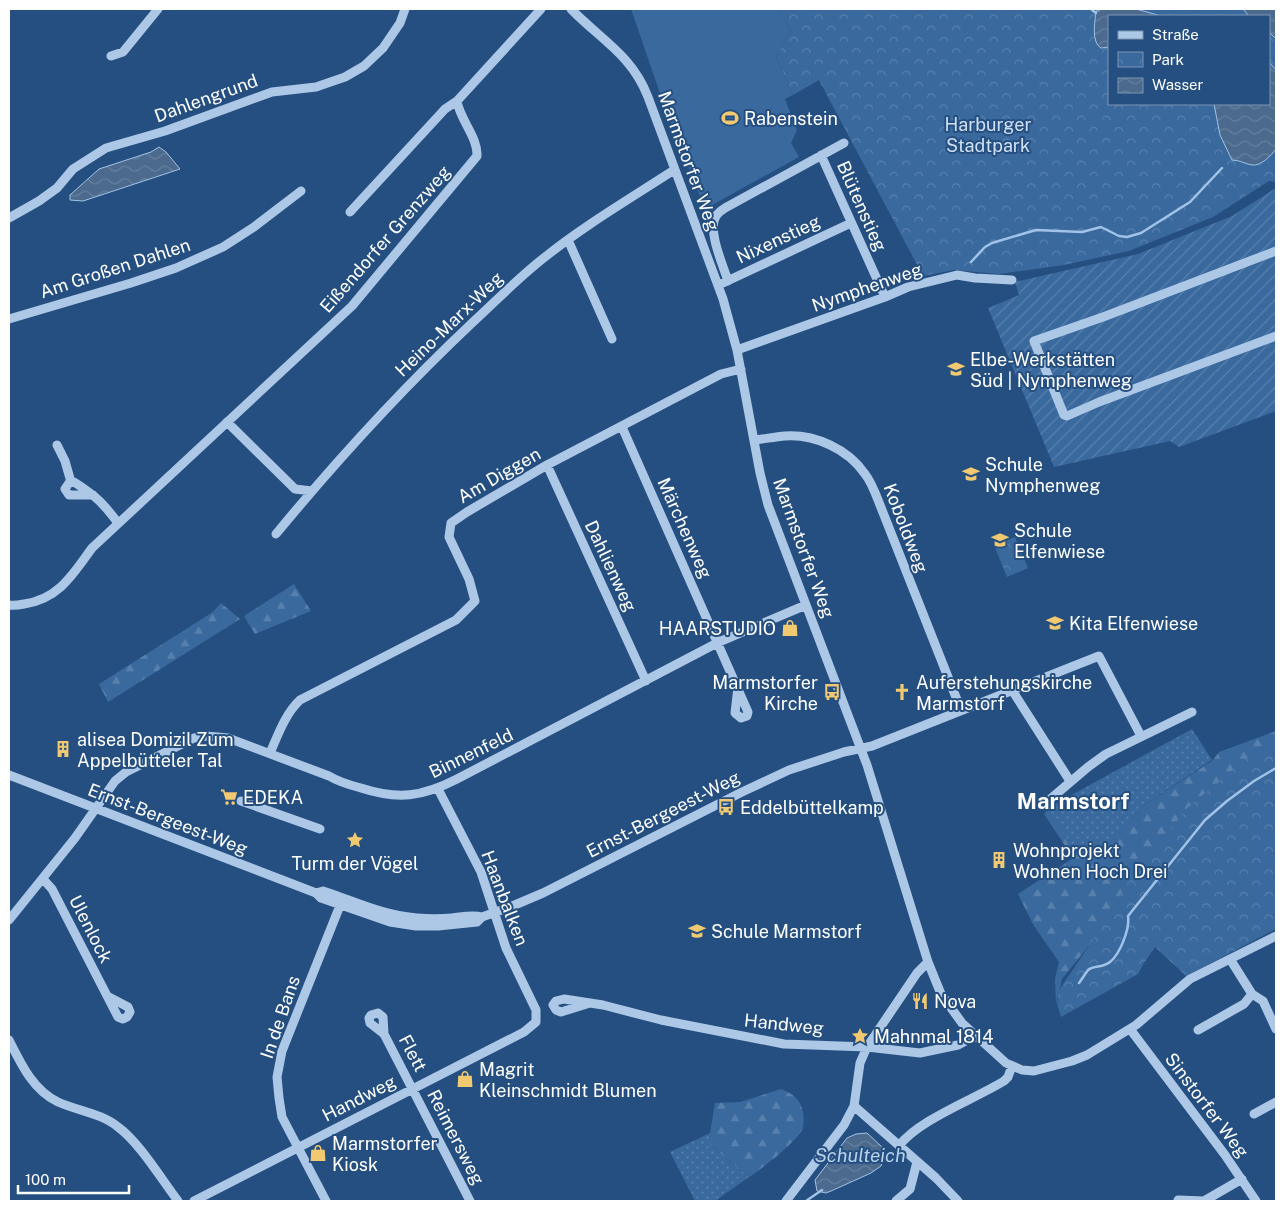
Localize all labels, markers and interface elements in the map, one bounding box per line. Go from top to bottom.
legend [1108,15,1270,105]
text: Straße [1152,26,1199,43]
text: Park [1152,51,1184,68]
street label: Dahlengrund [152,70,260,126]
text: Wasser [1152,76,1204,93]
street label: Marmstorfer Weg [654,88,724,234]
sports icon: Rabenstein [720,108,740,128]
place label: Rabenstein [744,108,838,129]
park label: Harburger Stadtpark [945,114,1031,156]
street label: Blütenstieg [833,158,891,254]
street label: Eißendorfer Grenzweg [315,161,455,317]
street label: Nixenstieg [733,210,823,268]
street label: Am Großen Dahlen [37,234,193,302]
street label: Nymphenweg [809,258,925,316]
street label: Heino-Marx-Weg [391,267,507,381]
place label: Elbe-Werkstätten Süd | Nymphenweg [970,349,1132,391]
school or university icon: Elbe-Werkstätten Süd | Nymphenweg [946,359,966,379]
street label: Am Diggen [454,443,544,507]
place label: Schule Nymphenweg [985,454,1100,496]
school or university icon: Schule Nymphenweg [961,464,981,484]
street label: Märchenweg [653,474,717,582]
street label: Marmstorfer Weg [769,475,839,621]
street label: Koboldweg [879,480,933,576]
street label: Dahlienweg [581,517,641,615]
place label: Schule Elfenwiese [1014,520,1105,562]
school or university icon: Schule Elfenwiese [990,530,1010,550]
school or university icon: Kita Elfenwiese [1045,613,1065,633]
place label: Kita Elfenwiese [1069,613,1198,634]
place label: HAARSTUDIO [659,618,776,639]
shop icon: HAARSTUDIO [780,618,800,638]
place label: Marmstorfer Kirche [712,672,818,714]
place label: Auferstehungskirche Marmstorf [916,672,1092,714]
bus stop icon: Marmstorfer Kirche [822,682,842,702]
church icon: Auferstehungskirche Marmstorf [892,682,912,702]
street label: Binnenfeld [426,724,516,782]
place label: alisea Domizil Zum Appelbütteler Tal [77,729,234,771]
building icon: alisea Domizil Zum Appelbütteler Tal [53,739,73,759]
street label: Ernst-Bergeest-Weg [583,766,743,862]
street label: Ernst-Bergeest-Weg [85,779,251,859]
supermarket icon: EDEKA [219,787,239,807]
place label: EDEKA [243,787,304,808]
district label: Marmstorf [1017,788,1129,814]
bus stop icon: Eddelbüttelkamp [716,797,736,817]
place label: Eddelbüttelkamp [740,797,884,818]
place icon: Turm der Vögel [345,830,365,850]
place label: Wohnprojekt Wohnen Hoch Drei [1013,840,1168,882]
street label: Haanbalken [477,847,533,949]
building icon: Wohnprojekt Wohnen Hoch Drei [989,850,1009,870]
place label: Turm der Vögel [292,853,418,874]
street label: Ulenlock [65,892,117,966]
school or university icon: Schule Marmstorf [687,921,707,941]
place label: Schule Marmstorf [711,921,862,942]
street label: In de Bans [256,973,304,1061]
restaurant icon: Nova [910,991,930,1011]
place label: Nova [934,991,976,1012]
street label: Handweg [743,1009,825,1039]
place icon: Mahnmal 1814 [850,1026,870,1046]
place label: Mahnmal 1814 [874,1026,994,1047]
street label: Flett [395,1031,431,1075]
street label: Sinstorfer Weg [1161,1048,1253,1162]
place label: Magrit Kleinschmidt Blumen [479,1059,657,1101]
shop icon: Magrit Kleinschmidt Blumen [455,1069,475,1089]
street label: Handweg [319,1070,399,1126]
street label: Reimersweg [423,1086,489,1188]
place label: Marmstorfer Kiosk [332,1133,438,1175]
shop icon: Marmstorfer Kiosk [308,1143,328,1163]
water label: Schulteich [814,1144,906,1166]
scale bar [18,1162,129,1194]
text: 100 m [25,1171,66,1188]

